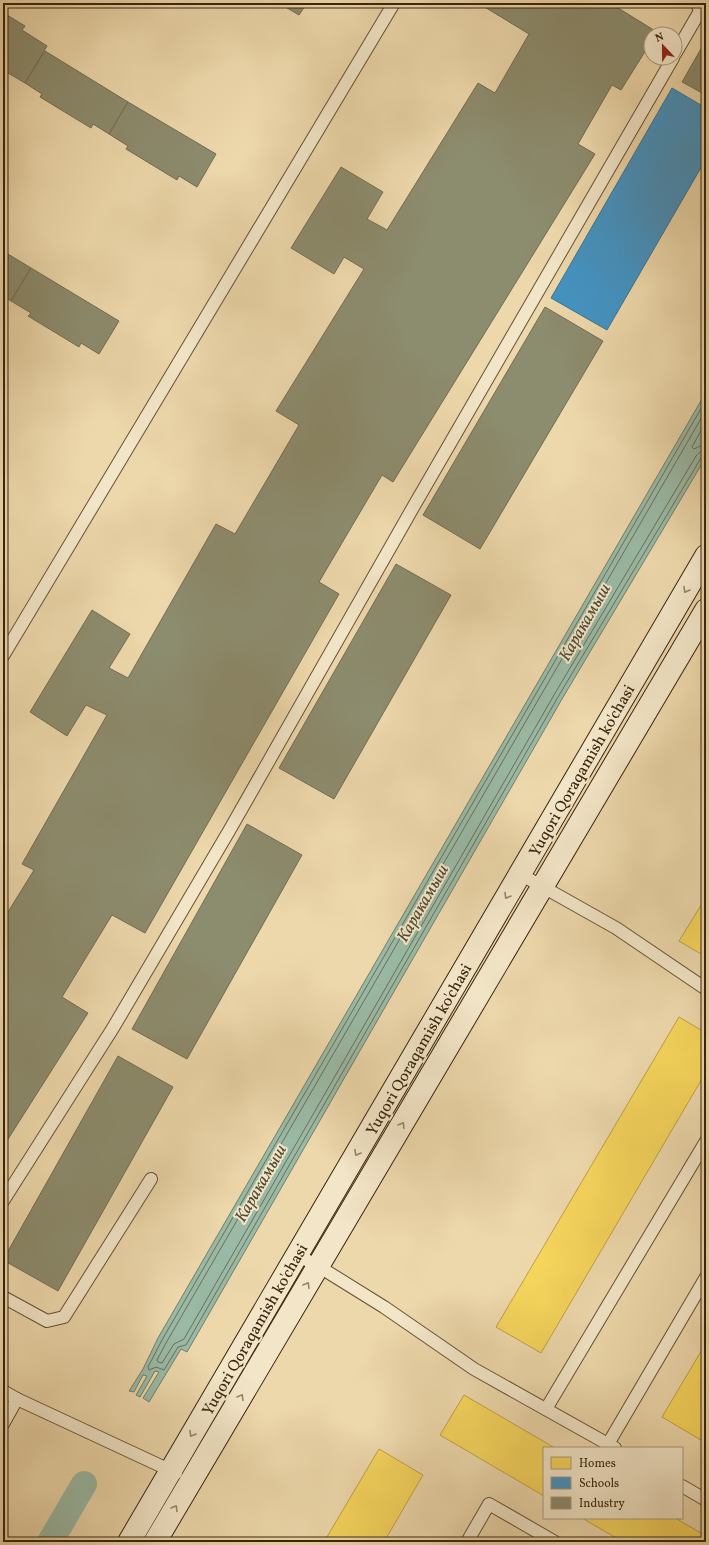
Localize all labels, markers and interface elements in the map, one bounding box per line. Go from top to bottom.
north arrow [643,26,683,66]
text: N [653,30,666,47]
water label: Каракамыш [554,580,617,666]
one-way arrow [684,586,691,593]
street label: Yuqori Qoraqamish ko'chasi [524,681,641,861]
water label: Каракамыш [392,861,455,947]
one-way arrow [505,892,512,899]
street label: Yuqori Qoraqamish ko'chasi [361,960,478,1140]
one-way arrow [397,1121,404,1129]
water label: Каракамыш [230,1141,293,1227]
one-way arrow [355,1149,362,1156]
street label: Yuqori Qoraqamish ko'chasi [197,1240,314,1420]
one-way arrow [302,1282,310,1289]
one-way arrow [236,1393,243,1401]
one-way arrow [190,1430,197,1437]
legend [543,1447,683,1519]
text: Homes [579,1456,616,1472]
text: Schools [579,1476,619,1492]
text: Industry [579,1496,625,1512]
one-way arrow [170,1505,177,1512]

